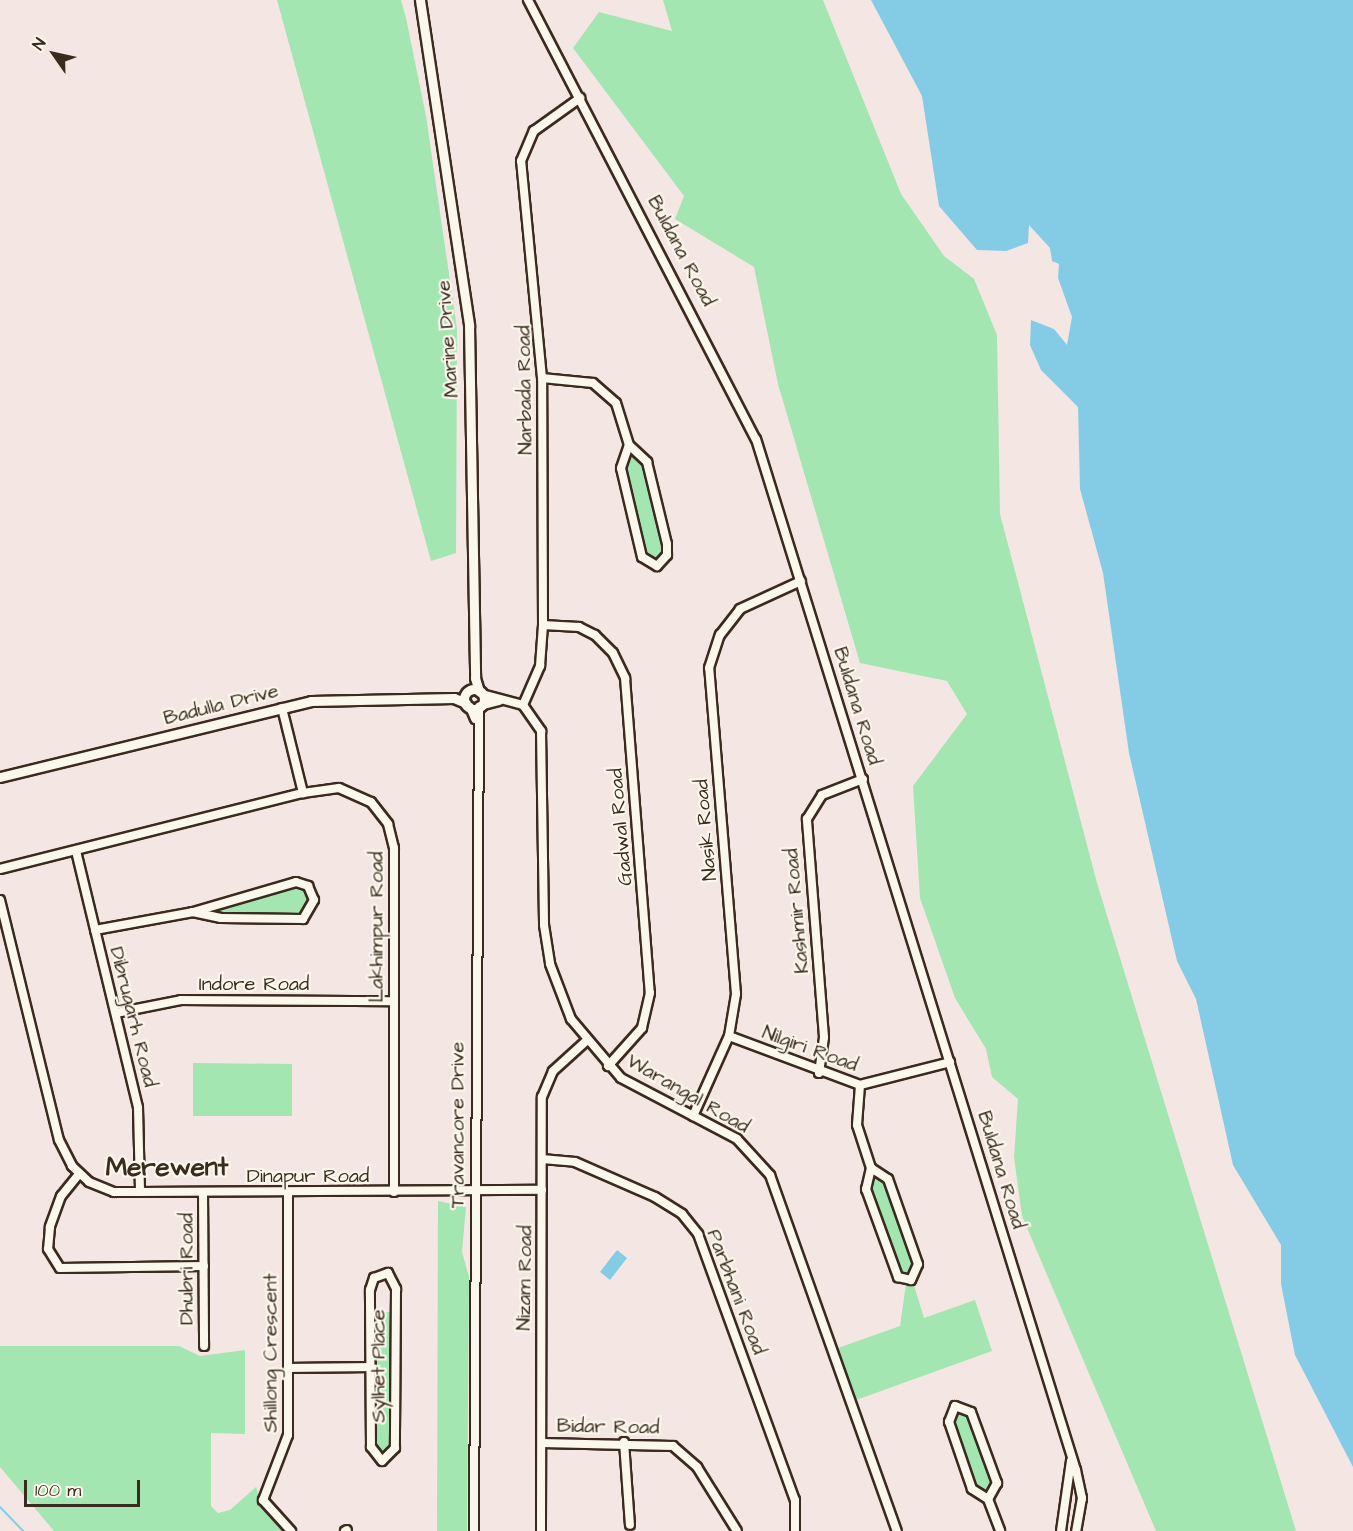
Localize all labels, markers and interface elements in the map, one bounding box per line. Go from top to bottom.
north arrow [24,24,84,84]
text: N [27,34,51,54]
street label: Buldana Road [642,191,720,311]
street label: Marine Drive [432,279,464,399]
street label: Narbada Road [512,325,538,455]
street label: Buldana Road [828,644,886,768]
street label: Badulla Drive [161,679,281,731]
street label: Gadwal Road [604,767,638,887]
street label: Nasik Road [690,778,722,882]
street label: Kashmir Road [780,847,814,975]
street label: Lakhimpur Road [365,851,389,1003]
street label: Dibrugarh Road [104,944,162,1090]
street label: Indore Road [199,972,309,996]
street label: Nilgiri Road [759,1021,861,1077]
street label: Travancore Drive [446,1042,470,1208]
street label: Warangal Road [622,1049,754,1139]
street label: Buldana Road [972,1108,1030,1232]
district label: Merewent [106,1152,228,1184]
street label: Dinapur Road [247,1164,369,1188]
street label: Dhubri Road [175,1213,199,1325]
street label: Nizam Road [512,1225,538,1331]
street label: Parbhani Road [701,1226,771,1358]
street label: Shillong Crescent [259,1273,283,1433]
street label: Sylhet Place [367,1309,391,1423]
street label: Bidar Road [556,1414,660,1440]
scale bar [27,1468,142,1506]
text: 100 m [35,1478,81,1503]

